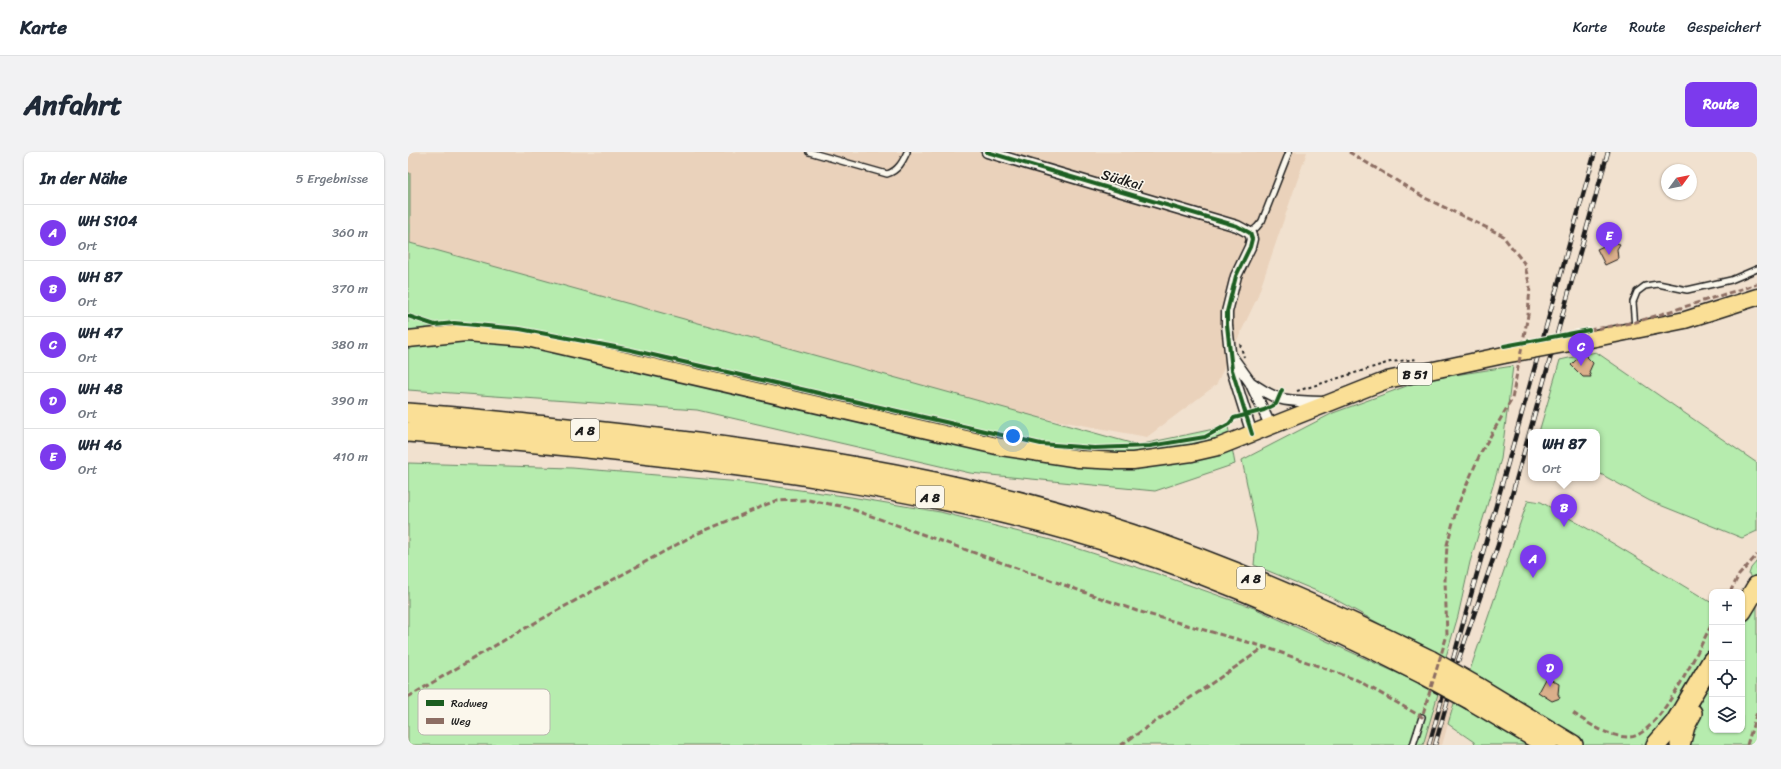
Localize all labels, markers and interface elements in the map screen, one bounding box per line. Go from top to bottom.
text: Karte [20,11,67,44]
text: Karte [1573,15,1607,40]
text: Route [1629,15,1665,40]
text: Gespeichert [1687,15,1761,40]
text: Anfahrt [24,80,122,129]
button: Route [1685,82,1757,127]
street label: Südkai [1098,162,1147,198]
text: In der Nähe [40,163,127,193]
north arrow [1661,164,1697,200]
text: 5 Ergebnisse [296,167,368,190]
text: WH S104 [78,208,137,234]
text: A [49,221,57,244]
text: 360 m [332,221,368,244]
pin: E [1596,222,1622,255]
text: Ort [78,234,97,257]
text: WH 87 [78,264,122,290]
text: B [49,277,57,300]
text: 370 m [332,277,368,300]
text: Ort [78,290,97,313]
text: WH 47 [78,320,122,346]
text: C [49,333,57,356]
text: 380 m [331,333,368,356]
pin: C [1568,333,1594,366]
text: Ort [78,346,97,369]
road number: B 51 [1398,363,1432,385]
text: WH 48 [78,376,123,402]
text: D [49,389,57,412]
text: 390 m [331,389,368,412]
text: Ort [78,402,97,425]
road number: A 8 [571,419,599,441]
your location [1003,426,1023,446]
popup [1528,429,1600,481]
text: WH 87 [1542,431,1586,457]
text: WH 46 [78,432,122,458]
text: E [49,445,57,468]
text: 410 m [333,445,368,468]
text: Ort [1542,457,1562,480]
text: Ort [78,458,97,481]
road number: A 8 [916,486,944,508]
pin: B [1551,494,1577,527]
pin: A [1520,545,1546,578]
road number: A 8 [1237,567,1265,589]
map controls [1709,589,1745,733]
button: + [1709,589,1745,625]
button: − [1709,625,1745,661]
pin: D [1537,654,1563,687]
button: locate [1709,661,1745,697]
legend [418,689,550,735]
text: Radweg [451,694,488,713]
button: layers [1709,697,1745,733]
text: Weg [451,712,471,731]

